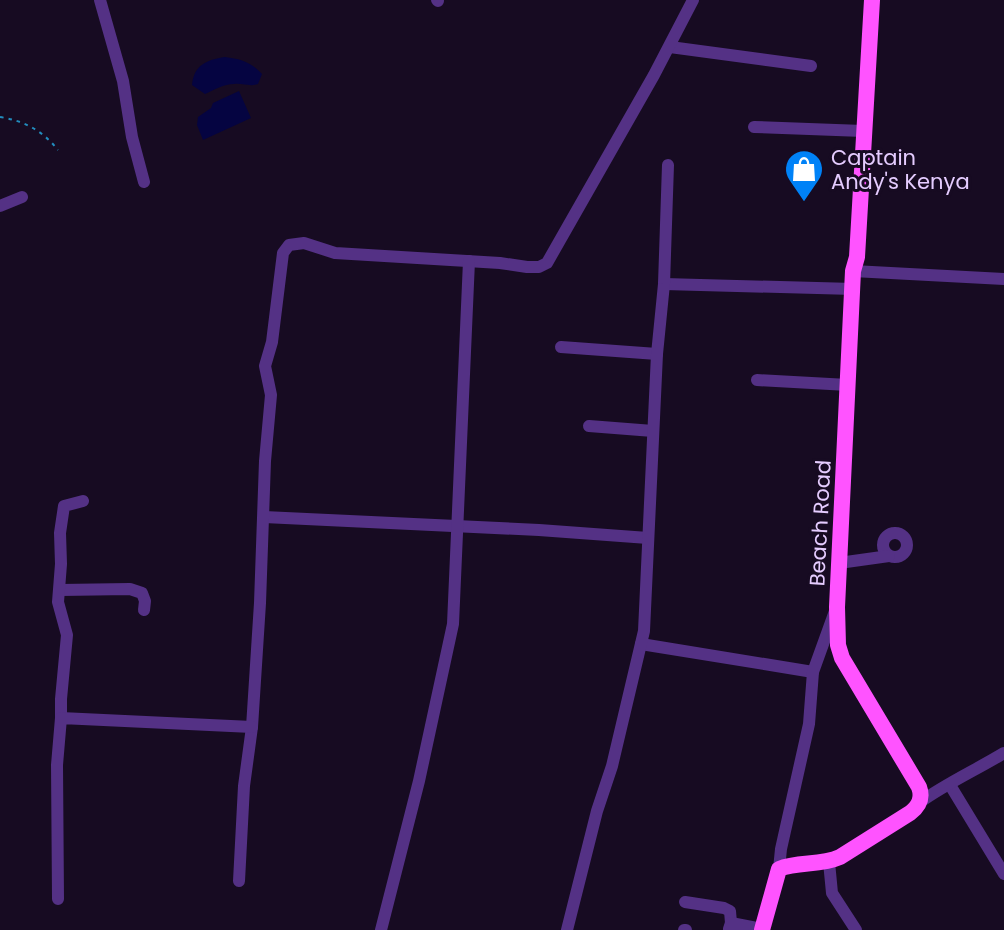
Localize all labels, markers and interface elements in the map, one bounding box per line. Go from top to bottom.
place label: Captain Andy's Kenya [831,143,970,196]
shop icon: Captain Andy's Kenya [783,148,825,203]
street label: Beach Road [802,459,838,587]

